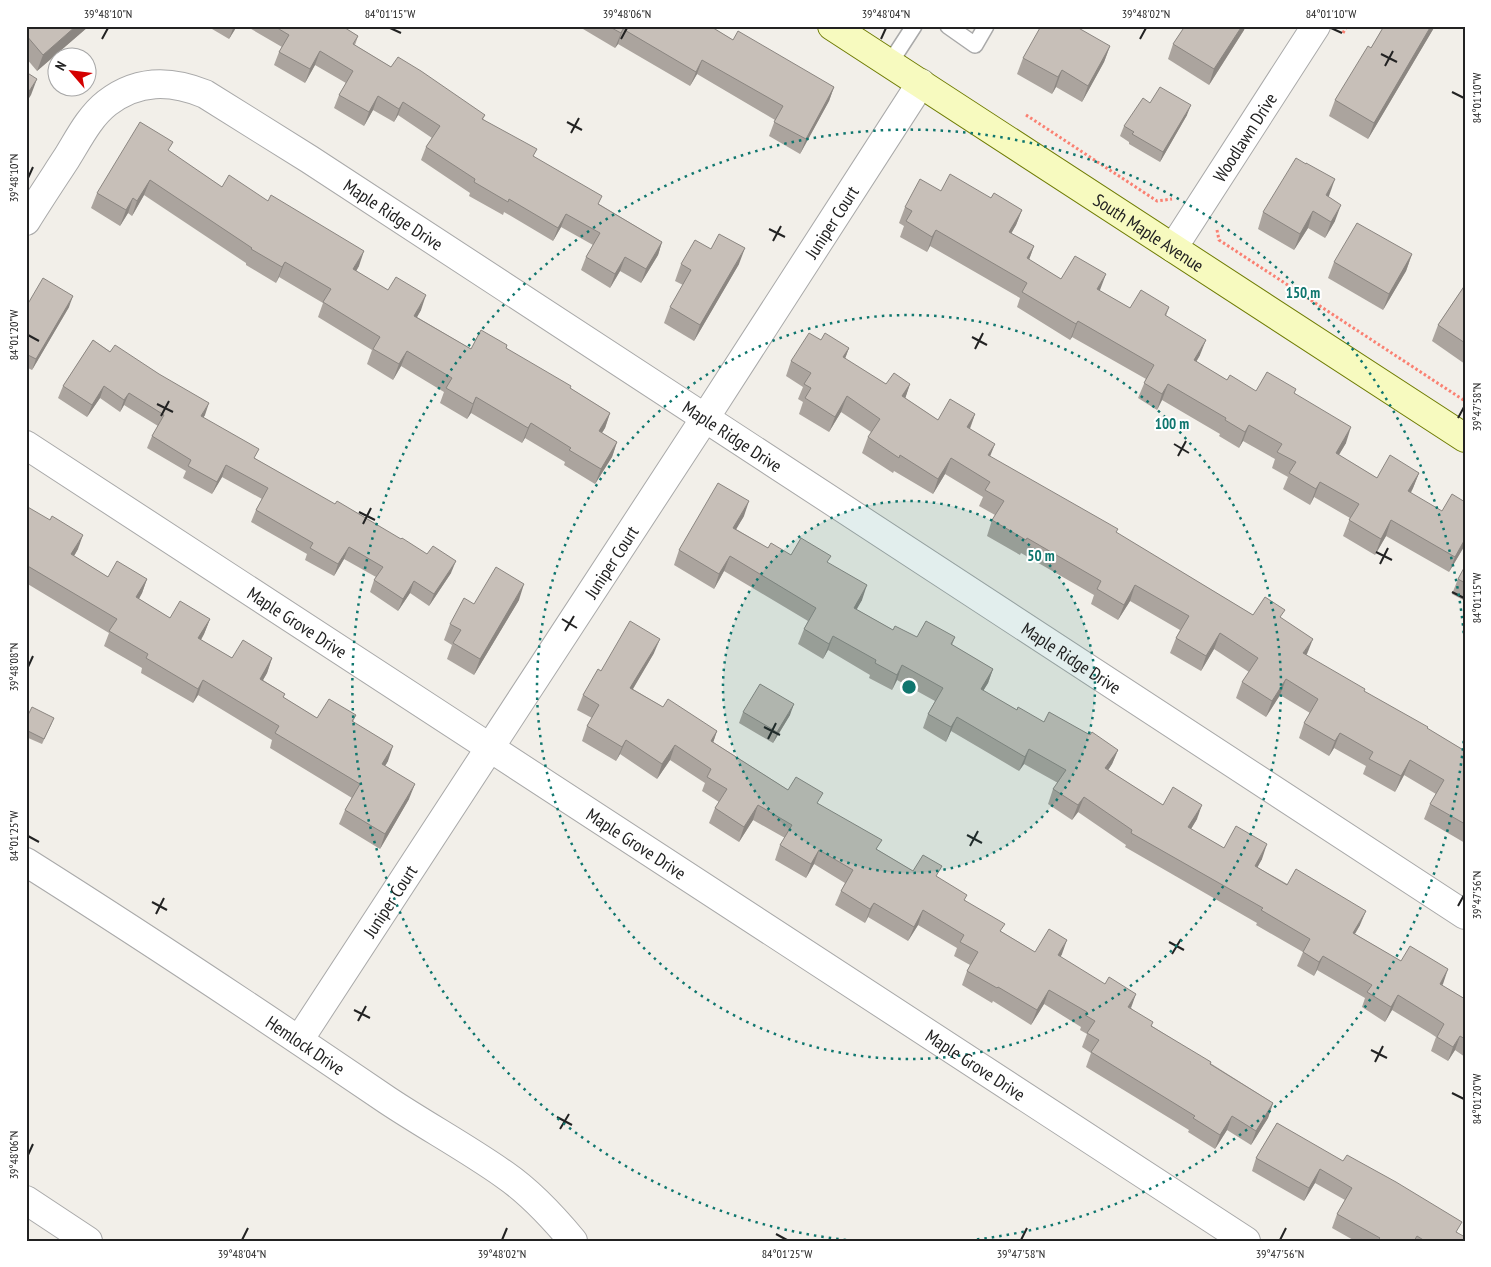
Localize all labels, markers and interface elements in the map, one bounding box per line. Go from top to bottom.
text: 39°48'10"N [84,6,132,21]
text: 84°01'15"W [365,6,415,21]
text: 39°48'06"N [603,6,651,21]
text: 39°48'04"N [862,6,910,21]
text: 39°48'02"N [1122,6,1170,21]
text: 84°01'10"W [1306,6,1356,21]
north arrow [48,48,98,98]
text: N [51,58,70,73]
text: 84°01'10"W [1469,73,1484,123]
street label: Woodlawn Drive [1207,88,1282,186]
text: 39°48'10"N [6,154,21,202]
street label: Maple Ridge Drive [340,174,448,255]
street label: Juniper Court [799,181,863,263]
street label: South Maple Avenue [1089,188,1208,276]
text: 150 m [1286,283,1320,302]
text: 84°01'20"W [6,310,21,360]
text: 39°47'58"N [1469,383,1484,431]
street label: Maple Ridge Drive [679,395,787,477]
text: 100 m [1155,414,1189,433]
street label: Juniper Court [579,521,643,603]
text: 50 m [1027,546,1055,565]
text: 84°01'15"W [1469,573,1484,623]
street label: Maple Grove Drive [243,581,352,663]
street label: Maple Ridge Drive [1018,617,1126,699]
text: 39°48'08"N [6,643,21,691]
centre of rings [900,678,918,696]
street label: Maple Grove Drive [582,802,691,884]
text: 84°01'25"W [6,811,21,861]
street label: Juniper Court [357,860,422,942]
text: 39°47'56"N [1469,871,1484,919]
street label: Hemlock Drive [262,1010,349,1080]
street label: Maple Grove Drive [922,1024,1030,1106]
text: 84°01'20"W [1469,1074,1484,1124]
text: 39°48'06"N [6,1131,21,1179]
text: 39°48'04"N [218,1246,266,1261]
text: 39°48'02"N [478,1246,526,1261]
text: 84°01'25"W [762,1246,812,1261]
text: 39°47'58"N [997,1246,1045,1261]
text: 39°47'56"N [1256,1246,1304,1261]

